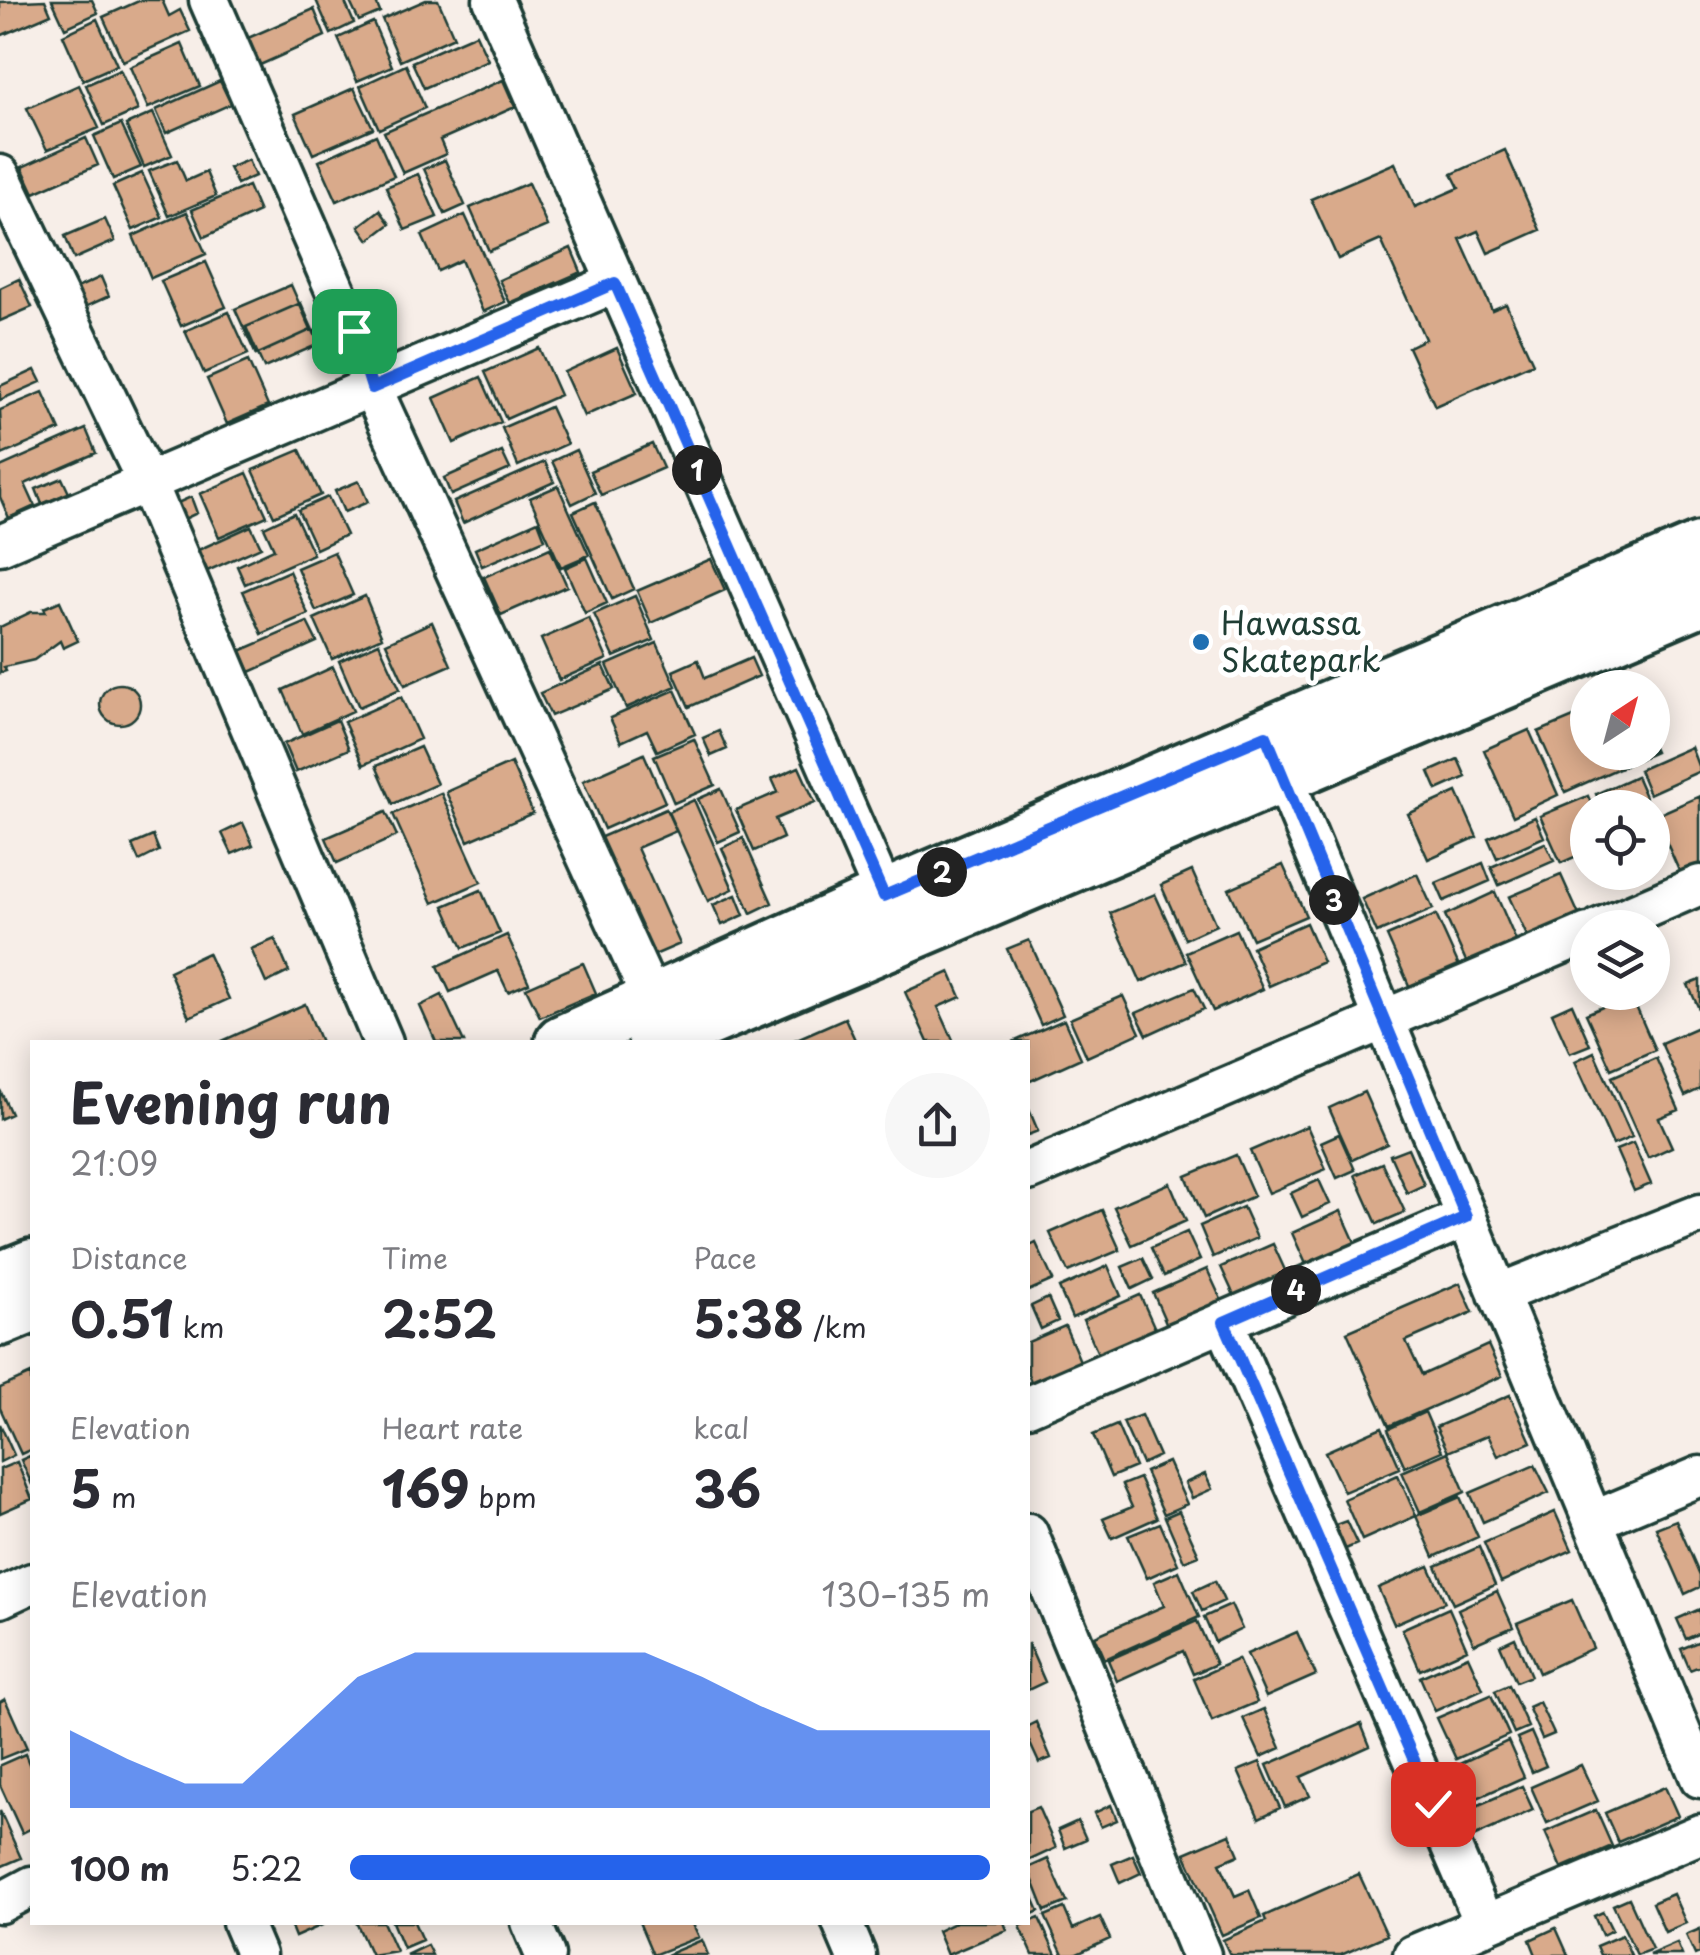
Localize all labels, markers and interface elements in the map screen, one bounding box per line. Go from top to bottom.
pin [312,289,397,374]
icon: arrive [327,304,382,359]
pin: 1 [672,445,722,495]
text: 1 [690,448,704,491]
place label: Hawassa Skatepark [1221,598,1381,683]
marker: Hawassa Skatepark [1190,631,1212,653]
north arrow [1570,670,1670,770]
map controls [1570,670,1670,1010]
button: locate [1570,790,1670,890]
pin: 2 [917,847,967,897]
text: 2 [932,850,952,893]
pin: 3 [1309,875,1359,925]
text: 3 [1325,878,1343,921]
button: layers [1570,910,1670,1010]
text: Evening run [70,1060,392,1143]
button: share [885,1073,990,1178]
text: 21:09 [70,1139,158,1187]
text: Distance [70,1236,188,1279]
text: Time [382,1236,448,1279]
text: Pace [693,1236,757,1279]
pin: 4 [1271,1265,1321,1315]
text: 4 [1286,1268,1306,1311]
text: 0.51 [70,1279,173,1355]
text: 2:52 [382,1279,497,1355]
text: 5:38 [693,1279,804,1355]
text: km [173,1305,225,1348]
text: /km [804,1305,867,1348]
text: Elevation [70,1406,191,1449]
text: Heart rate [382,1406,523,1449]
text: kcal [693,1406,749,1449]
text: 5 [70,1449,102,1525]
text: 169 [382,1449,470,1525]
text: 36 [693,1449,761,1525]
text: m [102,1475,137,1518]
text: bpm [470,1475,537,1518]
text: Elevation [70,1570,208,1618]
text: 130–135 m [822,1570,990,1618]
pin [1391,1762,1476,1847]
icon: check [1406,1777,1461,1832]
text: 100 m [70,1844,170,1892]
text: 5:22 [230,1844,303,1892]

